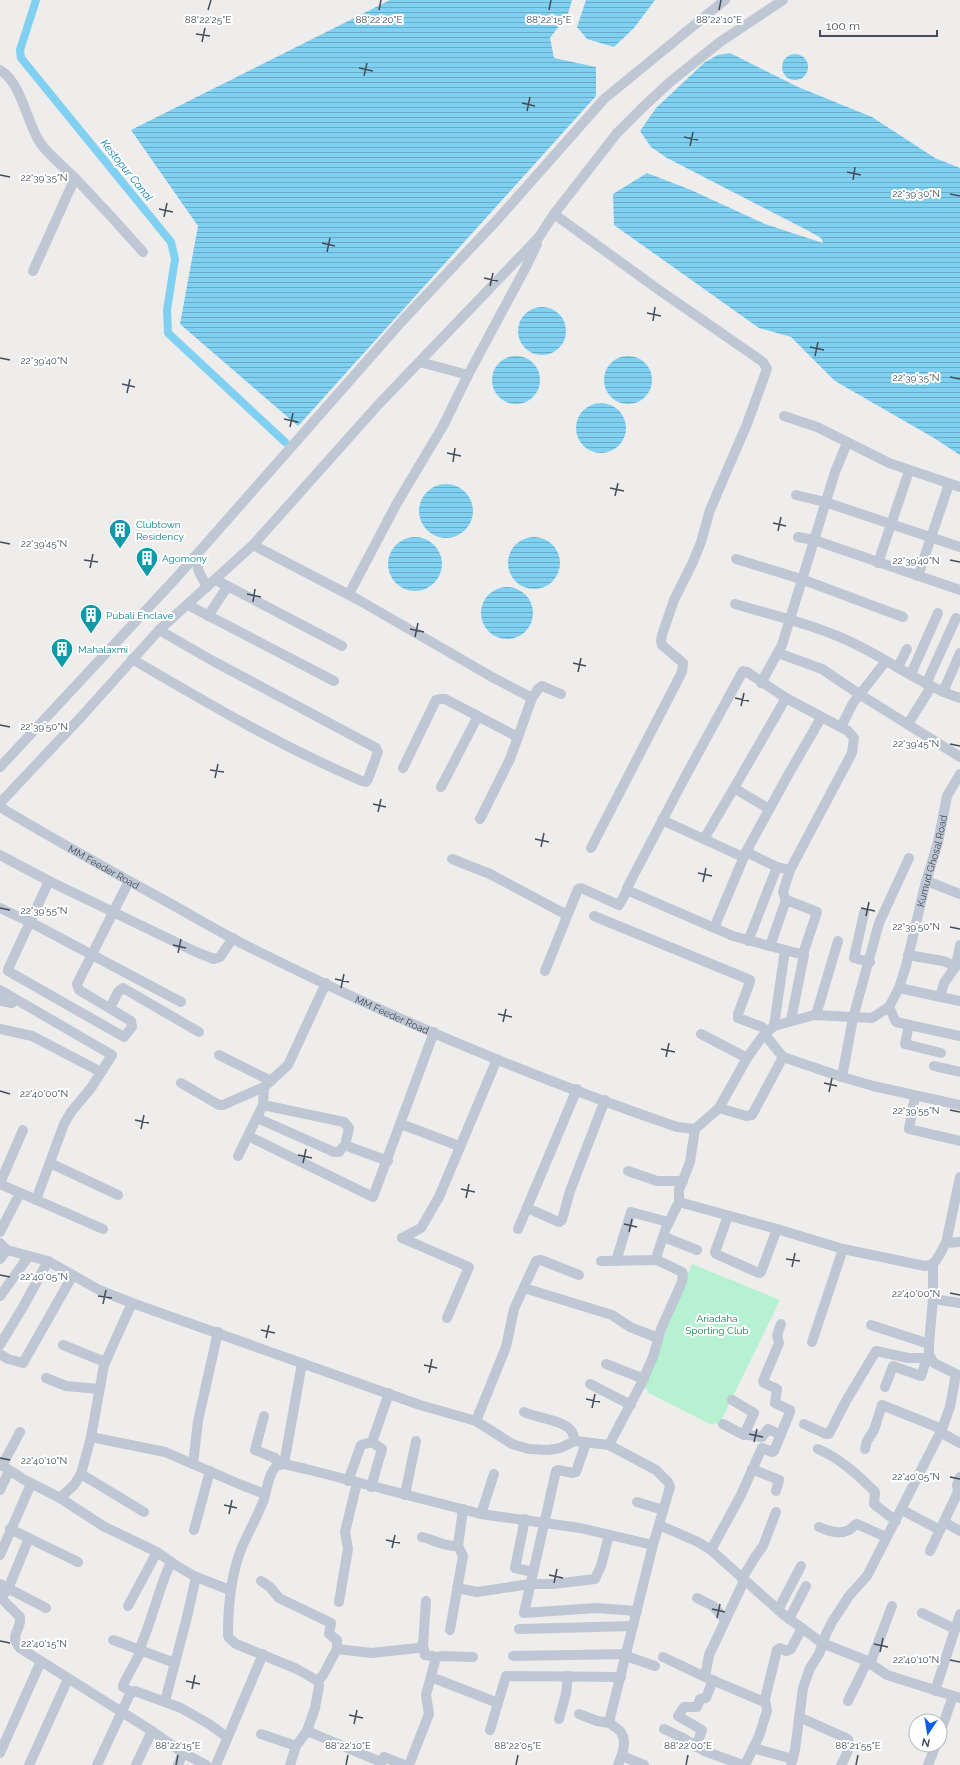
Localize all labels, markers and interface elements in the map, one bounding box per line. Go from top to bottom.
scale bar [820,12,937,38]
text: 88°22'25"E [185,14,231,25]
text: 88°22'20"E [355,14,403,25]
text: 88°22'15"E [526,14,572,25]
text: 88°22'10"E [696,14,742,25]
text: 100 m [826,19,860,33]
water label: Kestopur Canal [98,137,156,204]
text: 22°39'35"N [20,172,68,183]
text: 22°39'30"N [892,188,940,199]
text: 22°39'40"N [20,355,68,366]
text: 22°39'35"N [892,372,940,383]
building icon: Clubtown Residency [107,517,133,550]
place label: Clubtown Residency [136,519,185,542]
text: 22°39'45"N [21,538,67,549]
building icon: Agomony [134,545,160,578]
place label: Agomony [162,553,208,564]
text: 22°39'40"N [892,555,940,566]
building icon: Pubali Enclave [78,602,104,635]
place label: Pubali Enclave [106,610,174,621]
building icon: Mahalaxmi [49,636,75,669]
place label: Mahalaxmi [78,644,128,655]
text: 22°39'50"N [20,721,68,732]
text: 22°39'45"N [893,738,939,749]
street label: Kumud Ghosal Road [915,814,949,908]
street label: MM Feeder Road [66,843,141,891]
text: 22°39'55"N [20,905,68,916]
text: 22°39'50"N [892,921,940,932]
street label: MM Feeder Road [353,994,430,1036]
text: 22°40'00"N [20,1088,68,1099]
text: 22°39'55"N [892,1105,940,1116]
text: 22°40'05"N [20,1271,68,1282]
text: 22°40'00"N [892,1288,940,1299]
park label: Ariadaha Sporting Club [685,1313,749,1336]
text: 22°40'10"N [21,1455,67,1466]
text: 22°40'05"N [892,1471,940,1482]
text: 22°40'15"N [21,1638,67,1649]
text: 22°40'10"N [893,1654,939,1665]
north arrow [908,1713,948,1753]
text: N [921,1735,931,1750]
text: 88°22'15"E [155,1740,201,1751]
text: 88°22'10"E [325,1740,371,1751]
text: 88°22'05"E [494,1740,542,1751]
text: 88°22'00"E [664,1740,712,1751]
text: 88°21'55"E [835,1740,881,1751]

